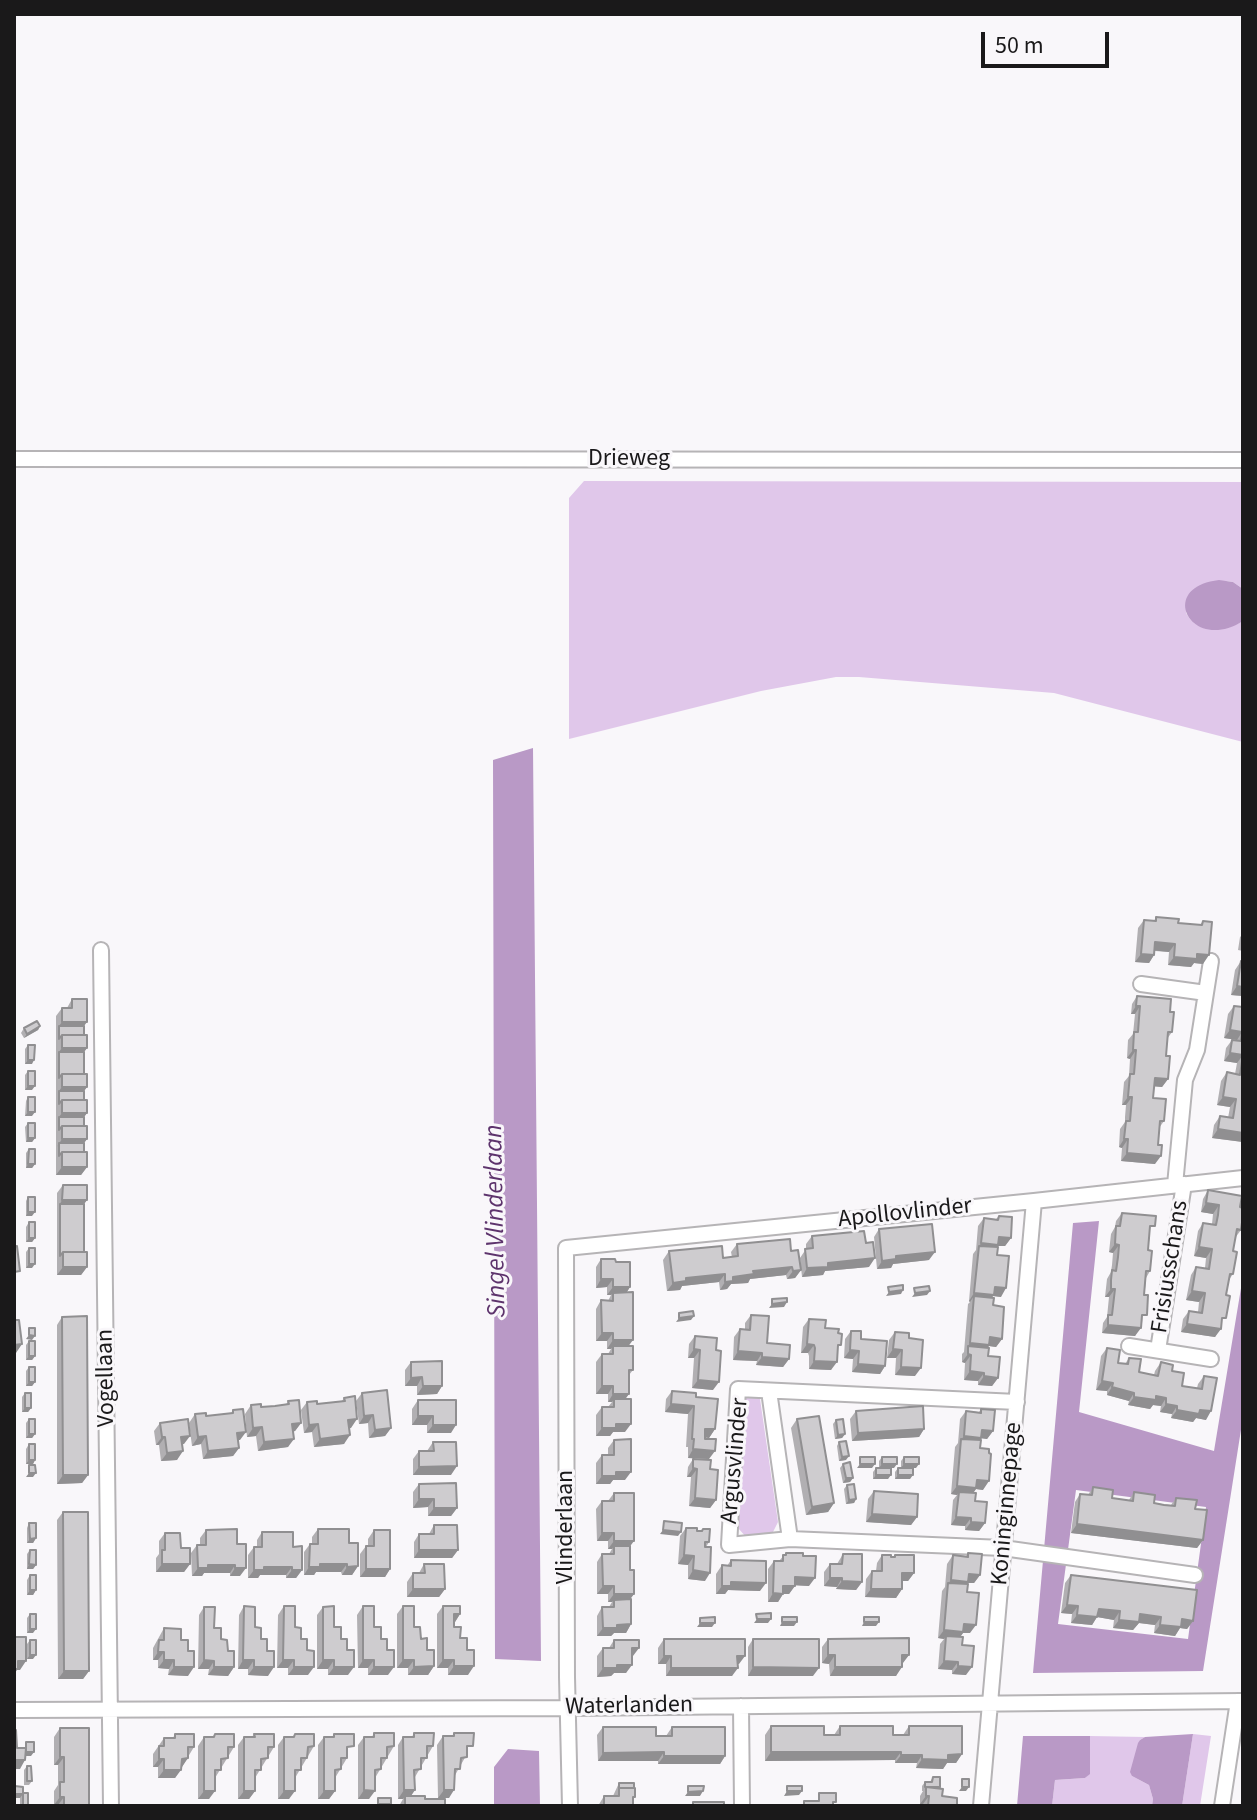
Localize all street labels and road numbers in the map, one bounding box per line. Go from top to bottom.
street label: Drieweg [588,446,670,474]
street label: Apollovlinder [837,1193,973,1235]
street label: Frisiusschans [1146,1199,1196,1335]
street label: Vogellaan [92,1329,122,1427]
street label: Argusvlinder [716,1397,756,1525]
street label: Koninginnepage [987,1421,1029,1587]
street label: Vlinderlaan [553,1470,581,1584]
street label: Waterlanden [565,1691,693,1723]

